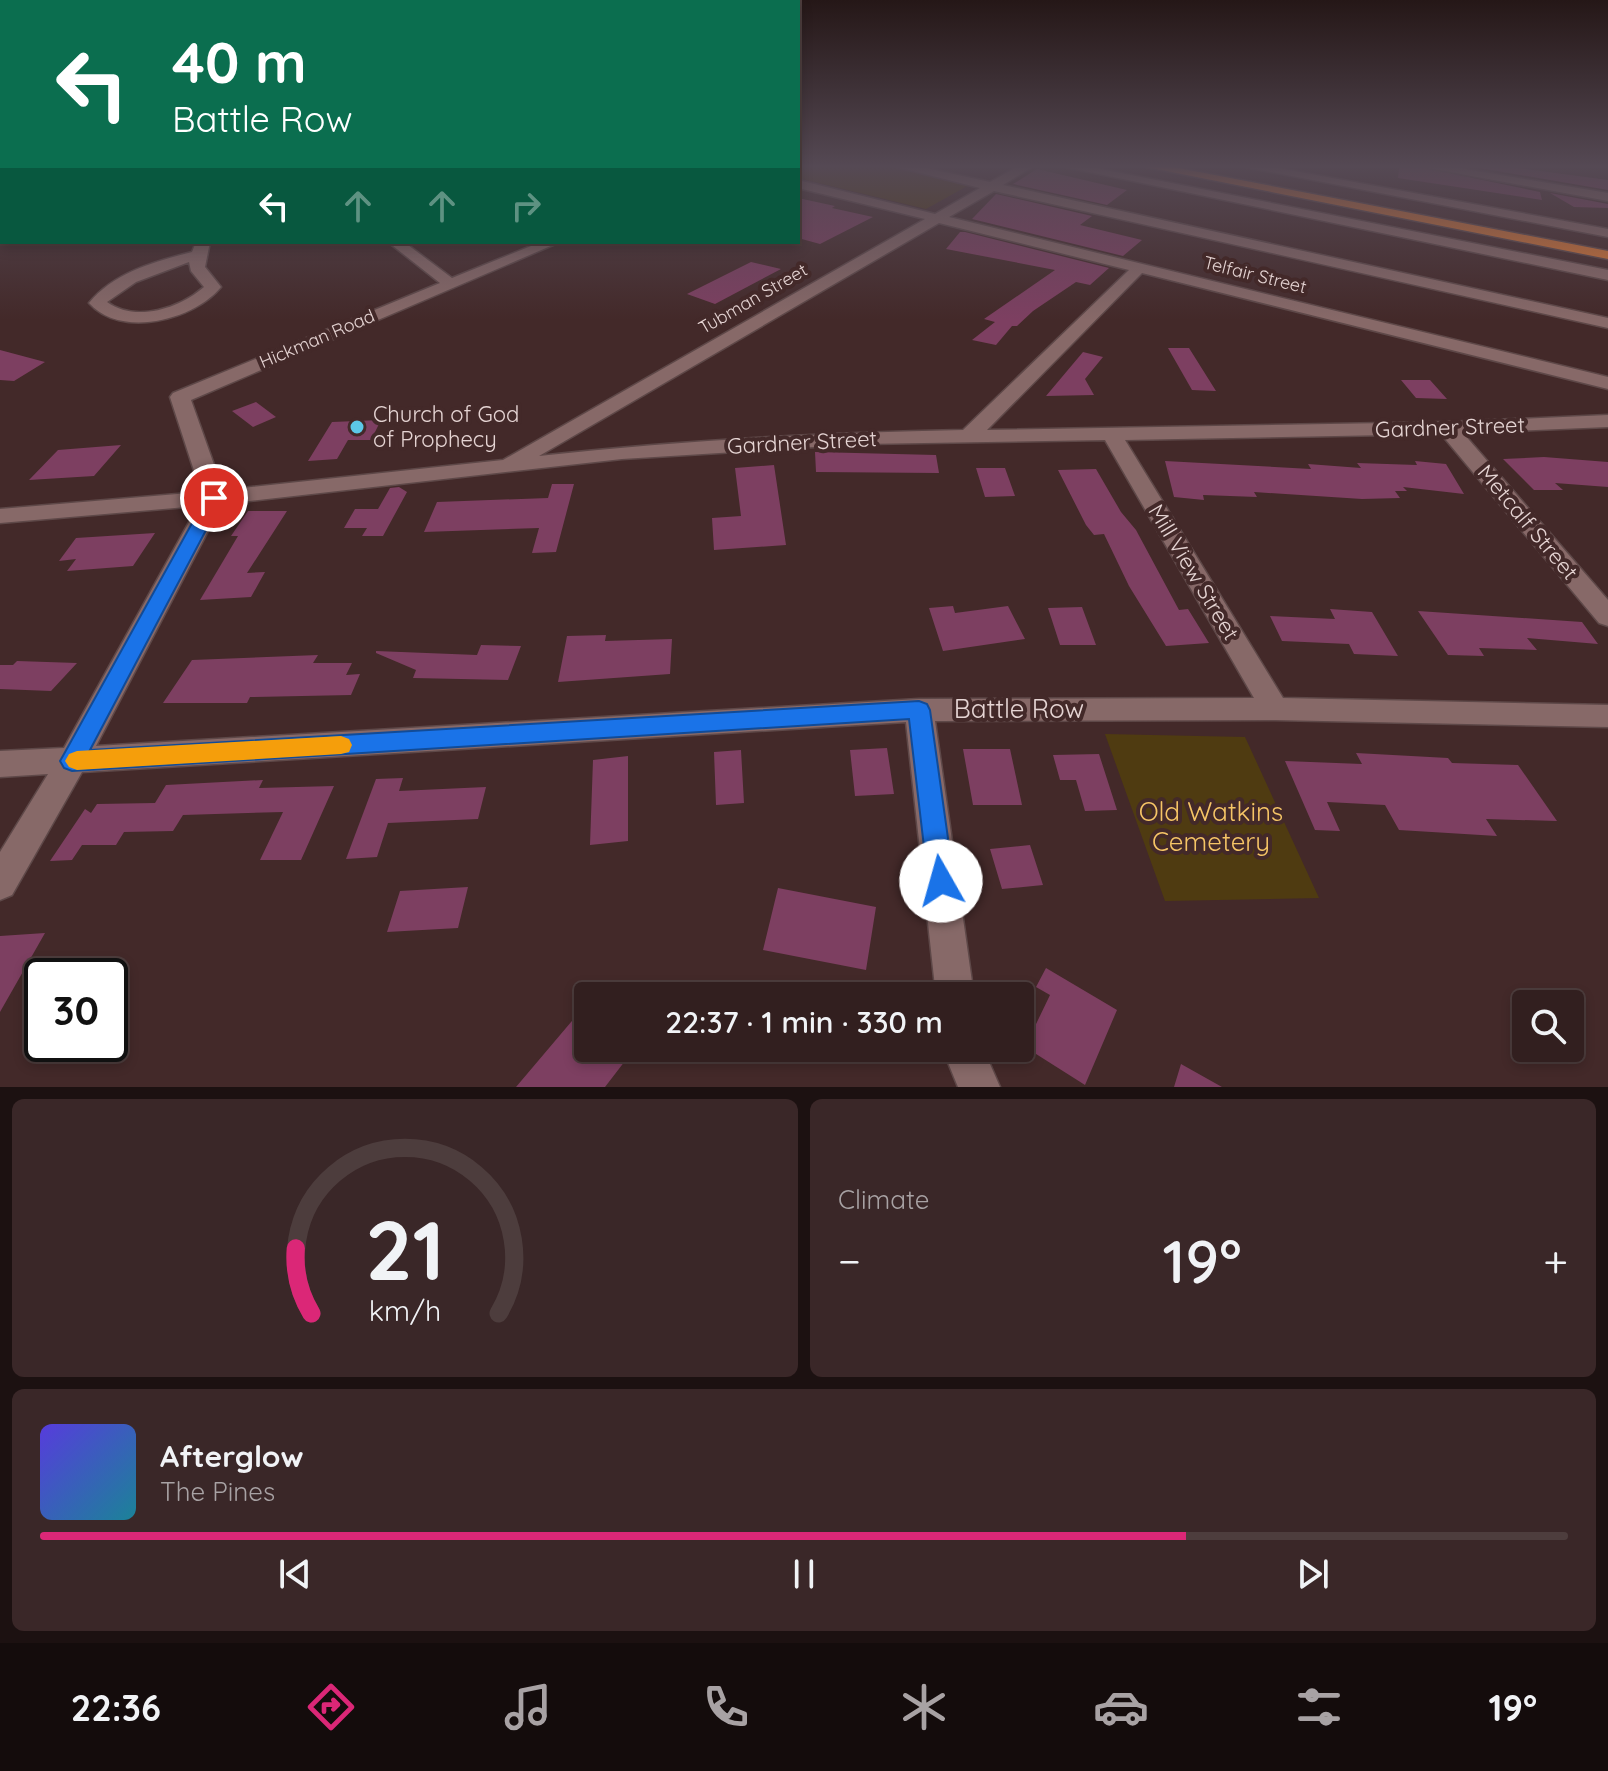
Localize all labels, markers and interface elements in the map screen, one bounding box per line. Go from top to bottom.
text: 40 m [172,27,307,97]
icon: left [40,32,144,136]
text: Battle Row [172,96,353,141]
icon: left [252,184,296,228]
icon: ahead [336,184,380,228]
icon: ahead [420,184,464,228]
icon: right [504,184,548,228]
street label: Telfair Street [1201,251,1309,298]
street label: Tubman Street [694,258,811,339]
street label: Hickman Road [256,304,378,373]
place label: Church of God of Prophecy [373,400,519,453]
street label: Gardner Street [1375,410,1525,444]
marker: Church of God of Prophecy [348,418,366,436]
street label: Gardner Street [726,424,878,460]
street label: Metcalf Street [1472,459,1584,585]
pin [180,464,248,532]
icon: arrive [192,476,236,520]
street label: Mill View Street [1142,499,1246,645]
street label: Battle Row [954,692,1084,725]
park label: Old Watkins Cemetery [1139,795,1283,858]
position arrow [899,839,983,923]
speed limit sign: 30 [24,958,128,1062]
map controls [1512,990,1584,1062]
button: search [1512,990,1584,1062]
text: 22:37 · 1 min · 330 m [665,1003,943,1041]
text: Climate [838,1183,929,1216]
text: 21 [365,1197,445,1301]
text: 19° [1162,1223,1242,1298]
text: − [838,1233,861,1288]
text: + [1543,1233,1568,1288]
text: km/h [369,1292,441,1328]
text: Afterglow [160,1437,303,1475]
text: The Pines [160,1475,275,1508]
icon: previous [273,1552,317,1596]
icon: pause [782,1552,826,1596]
icon: next [1291,1552,1335,1596]
icon: directions [303,1679,359,1735]
icon: music [500,1679,556,1735]
icon: phone [698,1679,754,1735]
icon: climate [896,1679,952,1735]
icon: car [1093,1679,1149,1735]
icon: filters [1291,1679,1347,1735]
text: 22:36 [71,1685,161,1730]
text: 19° [1488,1685,1537,1730]

